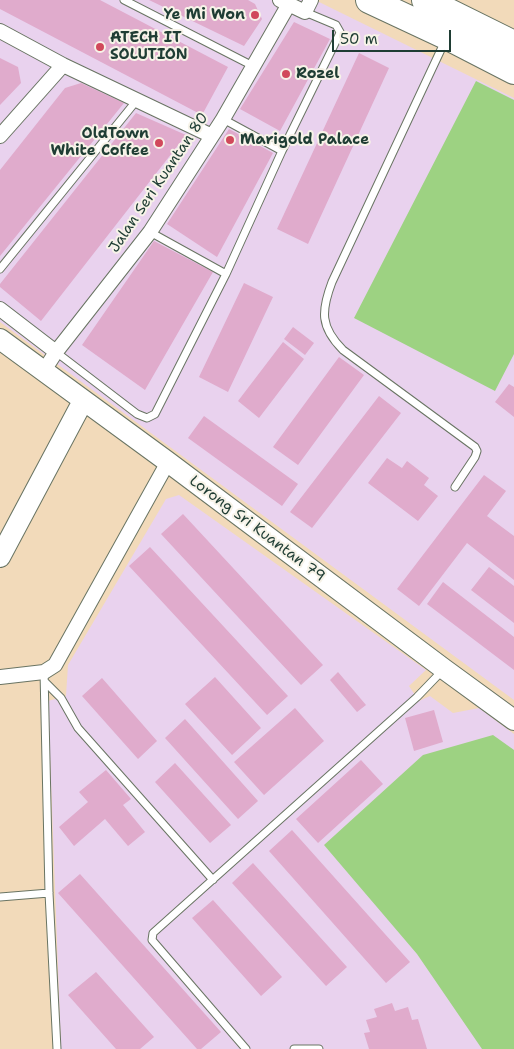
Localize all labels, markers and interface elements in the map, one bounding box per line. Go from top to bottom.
place label: Ye Mi Won [164,6,245,24]
marker: Ye Mi Won [249,9,261,21]
scale bar [334,20,453,52]
place label: ATECH IT SOLUTION [110,29,188,64]
text: 50 m [340,29,378,49]
marker: ATECH IT SOLUTION [94,41,106,53]
place label: Rozel [296,65,339,83]
marker: Rozel [280,68,292,80]
street label: Jalan Seri Kuantan 80 [105,110,213,256]
place label: OldTown White Coffee [50,125,149,160]
place label: Marigold Palace [240,131,369,149]
marker: Marigold Palace [224,134,236,146]
marker: OldTown White Coffee [153,137,165,149]
street label: Lorong Sri Kuantan 79 [186,472,328,586]

